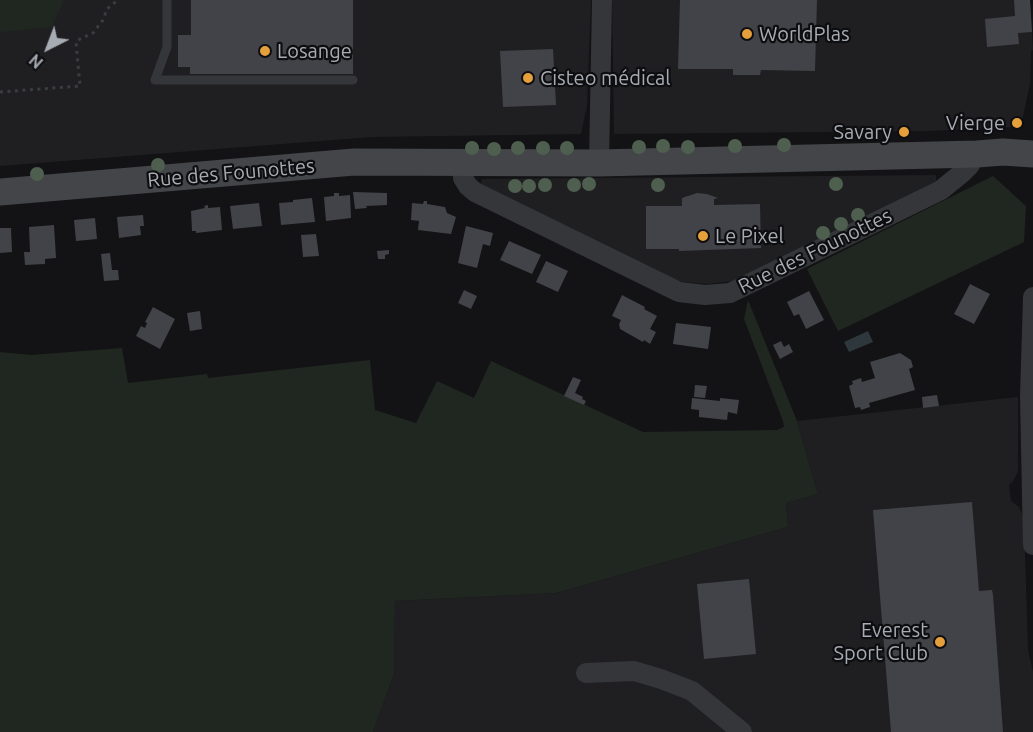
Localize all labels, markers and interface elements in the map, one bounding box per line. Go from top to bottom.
north arrow [18,18,78,78]
place label: WorldPlas [759,22,850,46]
marker: WorldPlas [740,27,754,41]
place label: Losange [277,39,352,63]
marker: Losange [258,44,272,58]
text: N [25,51,46,72]
place label: Cisteo médical [540,66,671,90]
marker: Cisteo médical [521,71,535,85]
place label: Vierge [946,111,1005,135]
marker: Vierge [1010,116,1024,130]
place label: Savary [834,120,892,144]
marker: Savary [897,125,911,139]
street label: Rue des Founottes [146,154,316,192]
street label: Rue des Founottes [734,203,896,299]
place label: Le Pixel [715,224,784,248]
marker: Le Pixel [696,229,710,243]
place label: Everest Sport Club [833,618,928,665]
marker: Everest Sport Club [933,635,947,649]

